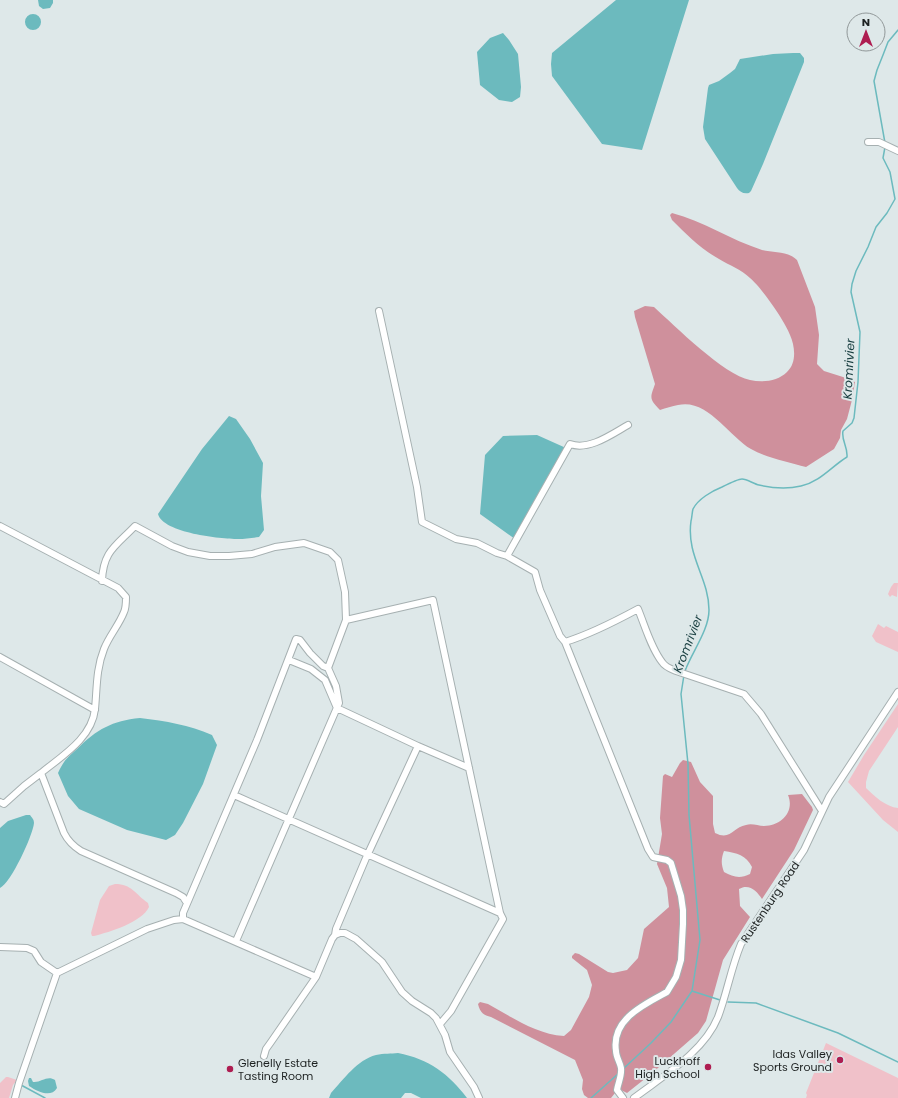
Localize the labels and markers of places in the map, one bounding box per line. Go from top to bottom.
place label: Idas Valley Sports Ground [753,1046,833,1075]
place label: Luckhoff High School [635,1053,700,1082]
place label: Glenelly Estate Tasting Room [238,1055,318,1084]
marker: Idas Valley Sports Ground [835,1055,845,1065]
marker: Luckhoff High School [703,1062,713,1072]
marker: Glenelly Estate Tasting Room [225,1064,235,1074]

